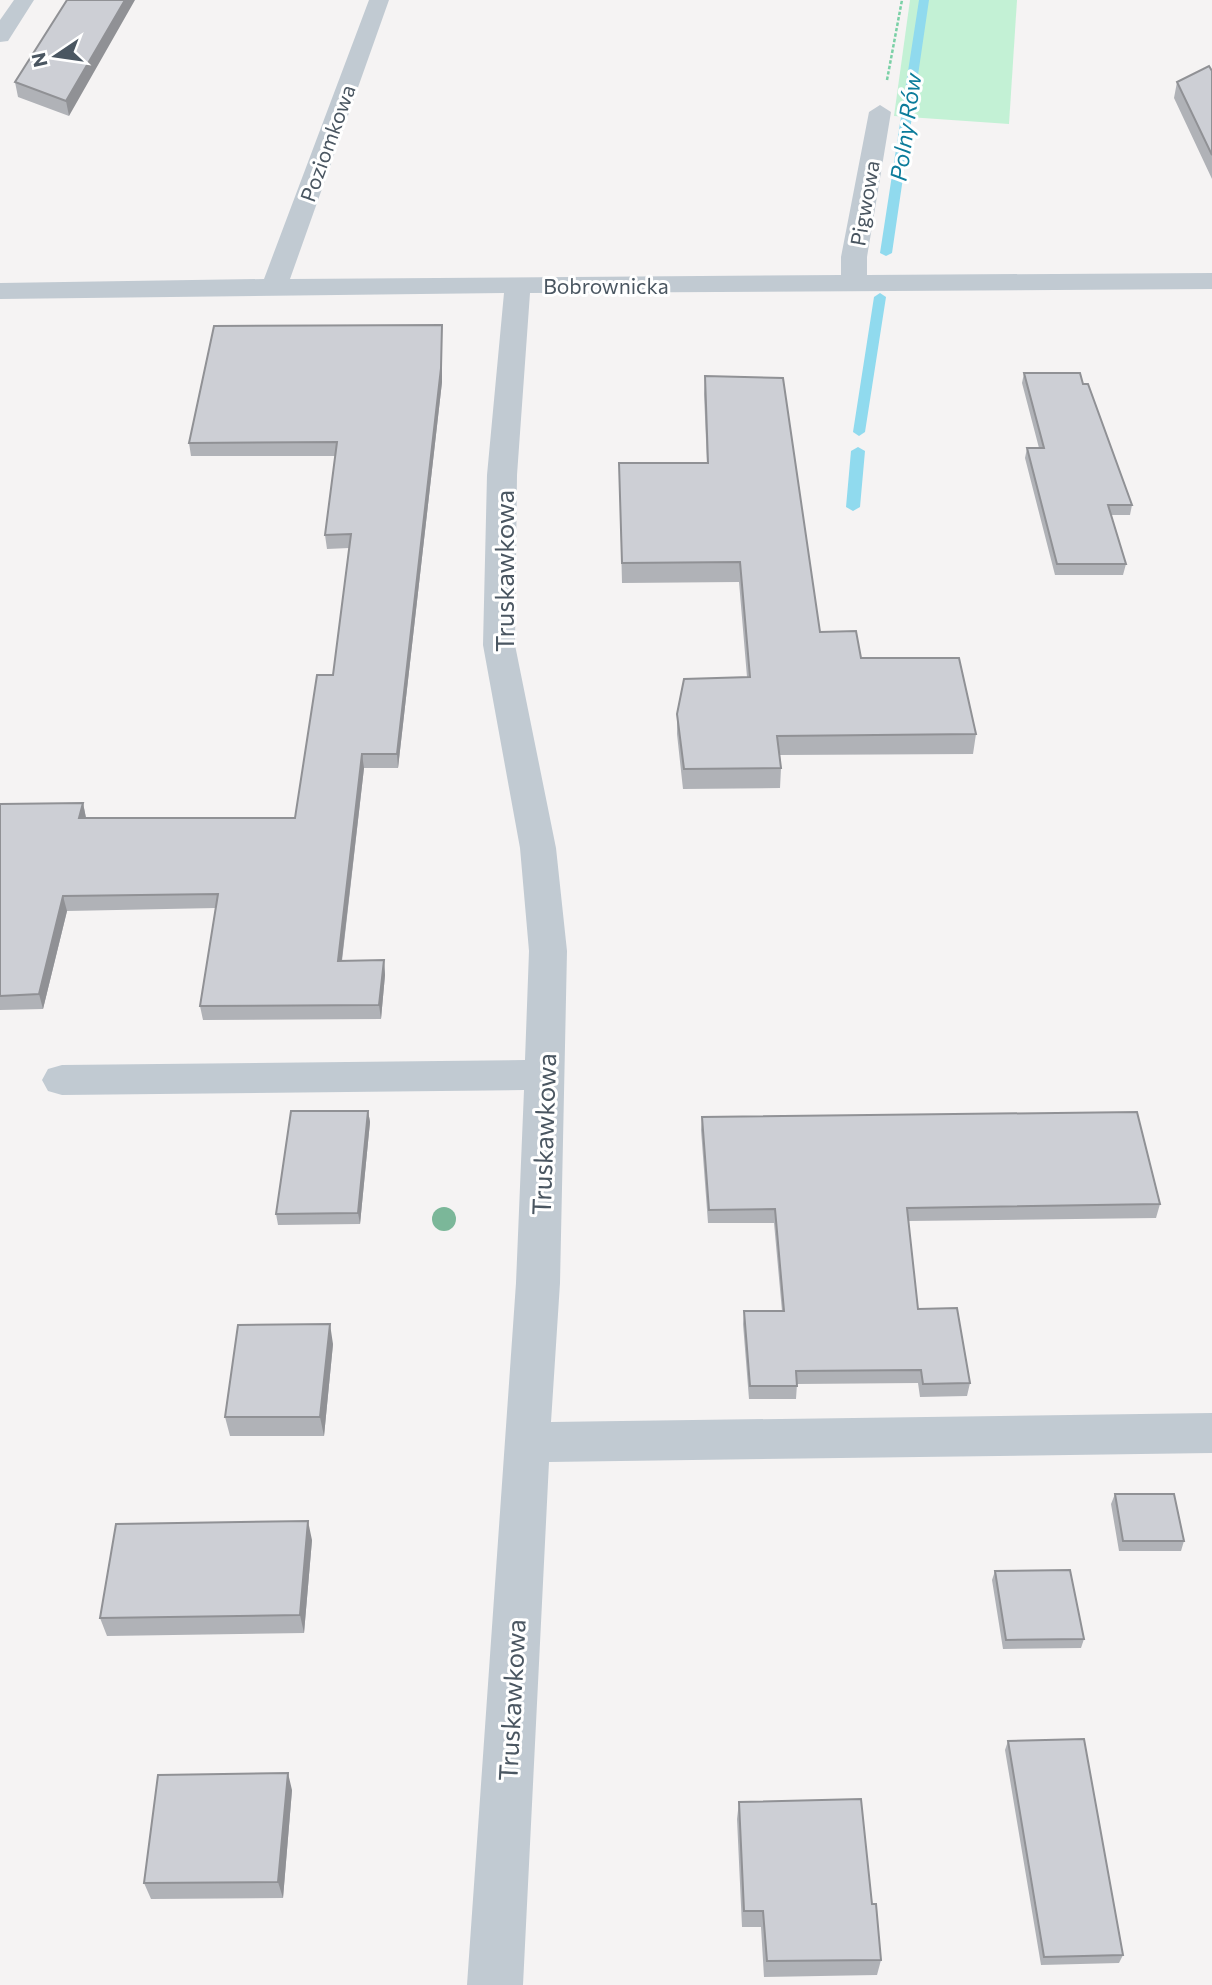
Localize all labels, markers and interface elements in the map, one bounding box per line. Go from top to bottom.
north arrow [21,21,91,91]
text: N [26,50,52,69]
water label: Polny Rów [884,70,927,183]
street label: Poziomkowa [294,81,360,205]
street label: Pigwowa [844,158,884,248]
street label: Bobrownicka [543,273,669,298]
street label: Truskawkowa [488,490,519,652]
street label: Truskawkowa [525,1052,561,1216]
street label: Truskawkowa [491,1618,531,1782]

